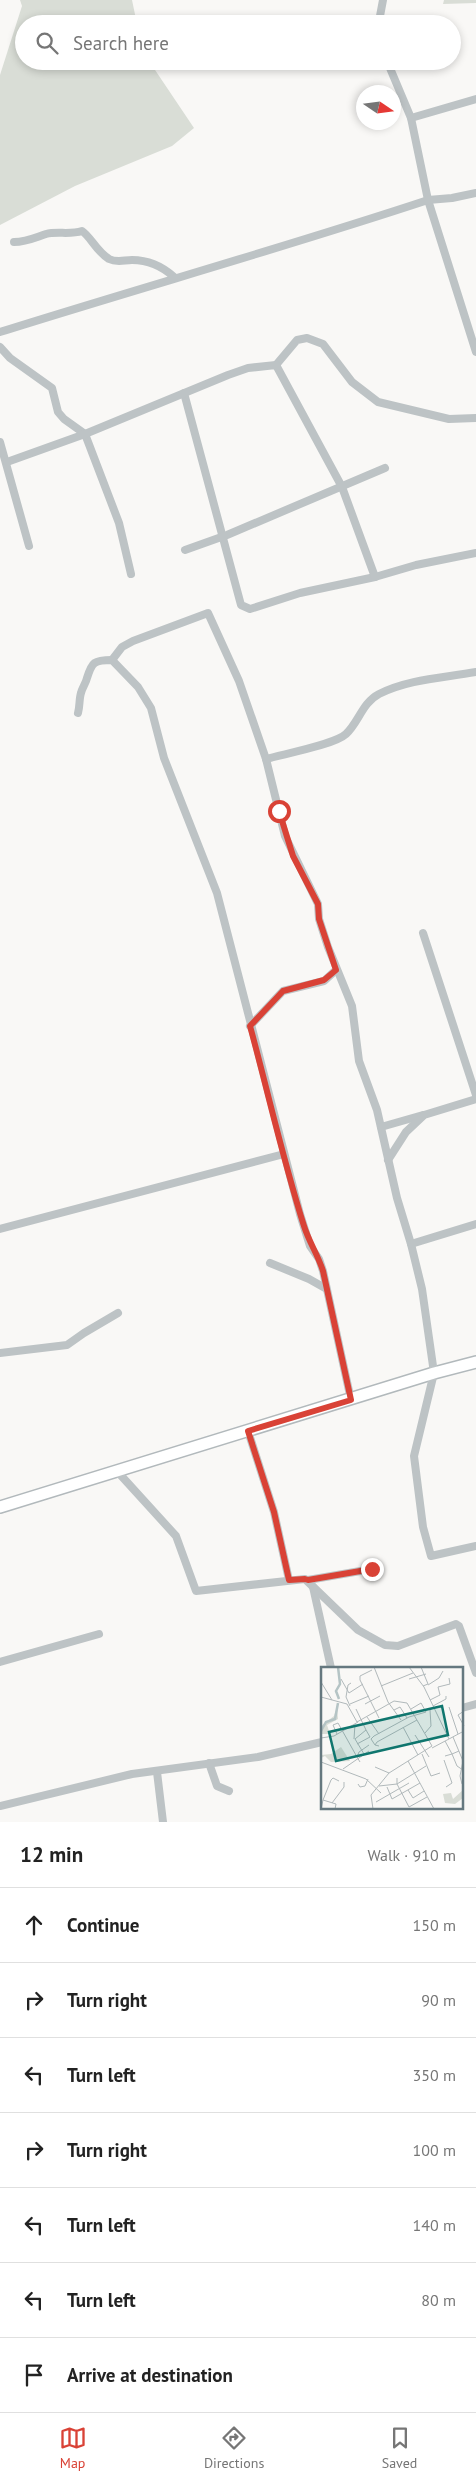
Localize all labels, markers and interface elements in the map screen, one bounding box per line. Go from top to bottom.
search box [15,15,461,70]
icon: search [33,29,61,57]
text: Search here [73,31,169,55]
north arrow [356,85,401,130]
route start [268,800,291,823]
route end [361,1558,384,1581]
inset map [321,1667,464,1810]
text: 12 min [20,1841,83,1868]
text: Walk · 910 m [367,1845,456,1865]
icon: ahead [20,1911,48,1939]
text: Continue [67,1913,139,1937]
text: 150 m [413,1915,456,1935]
icon: right [20,1986,48,2014]
text: Turn right [67,1988,147,2012]
text: 90 m [421,1990,456,2010]
icon: left [20,2061,48,2089]
text: Turn left [67,2063,136,2087]
text: 350 m [413,2065,456,2085]
icon: right [20,2136,48,2164]
text: Turn right [67,2138,147,2162]
text: 100 m [413,2140,456,2160]
icon: left [20,2211,48,2239]
text: Turn left [67,2213,136,2237]
text: 140 m [413,2215,456,2235]
icon: left [20,2286,48,2314]
text: Turn left [67,2288,136,2312]
text: 80 m [421,2290,456,2310]
icon: arrive [20,2361,48,2389]
text: Arrive at destination [67,2363,233,2387]
tab: Map [59,2424,87,2472]
tab: Directions [204,2424,264,2472]
tab: Saved [382,2424,417,2472]

